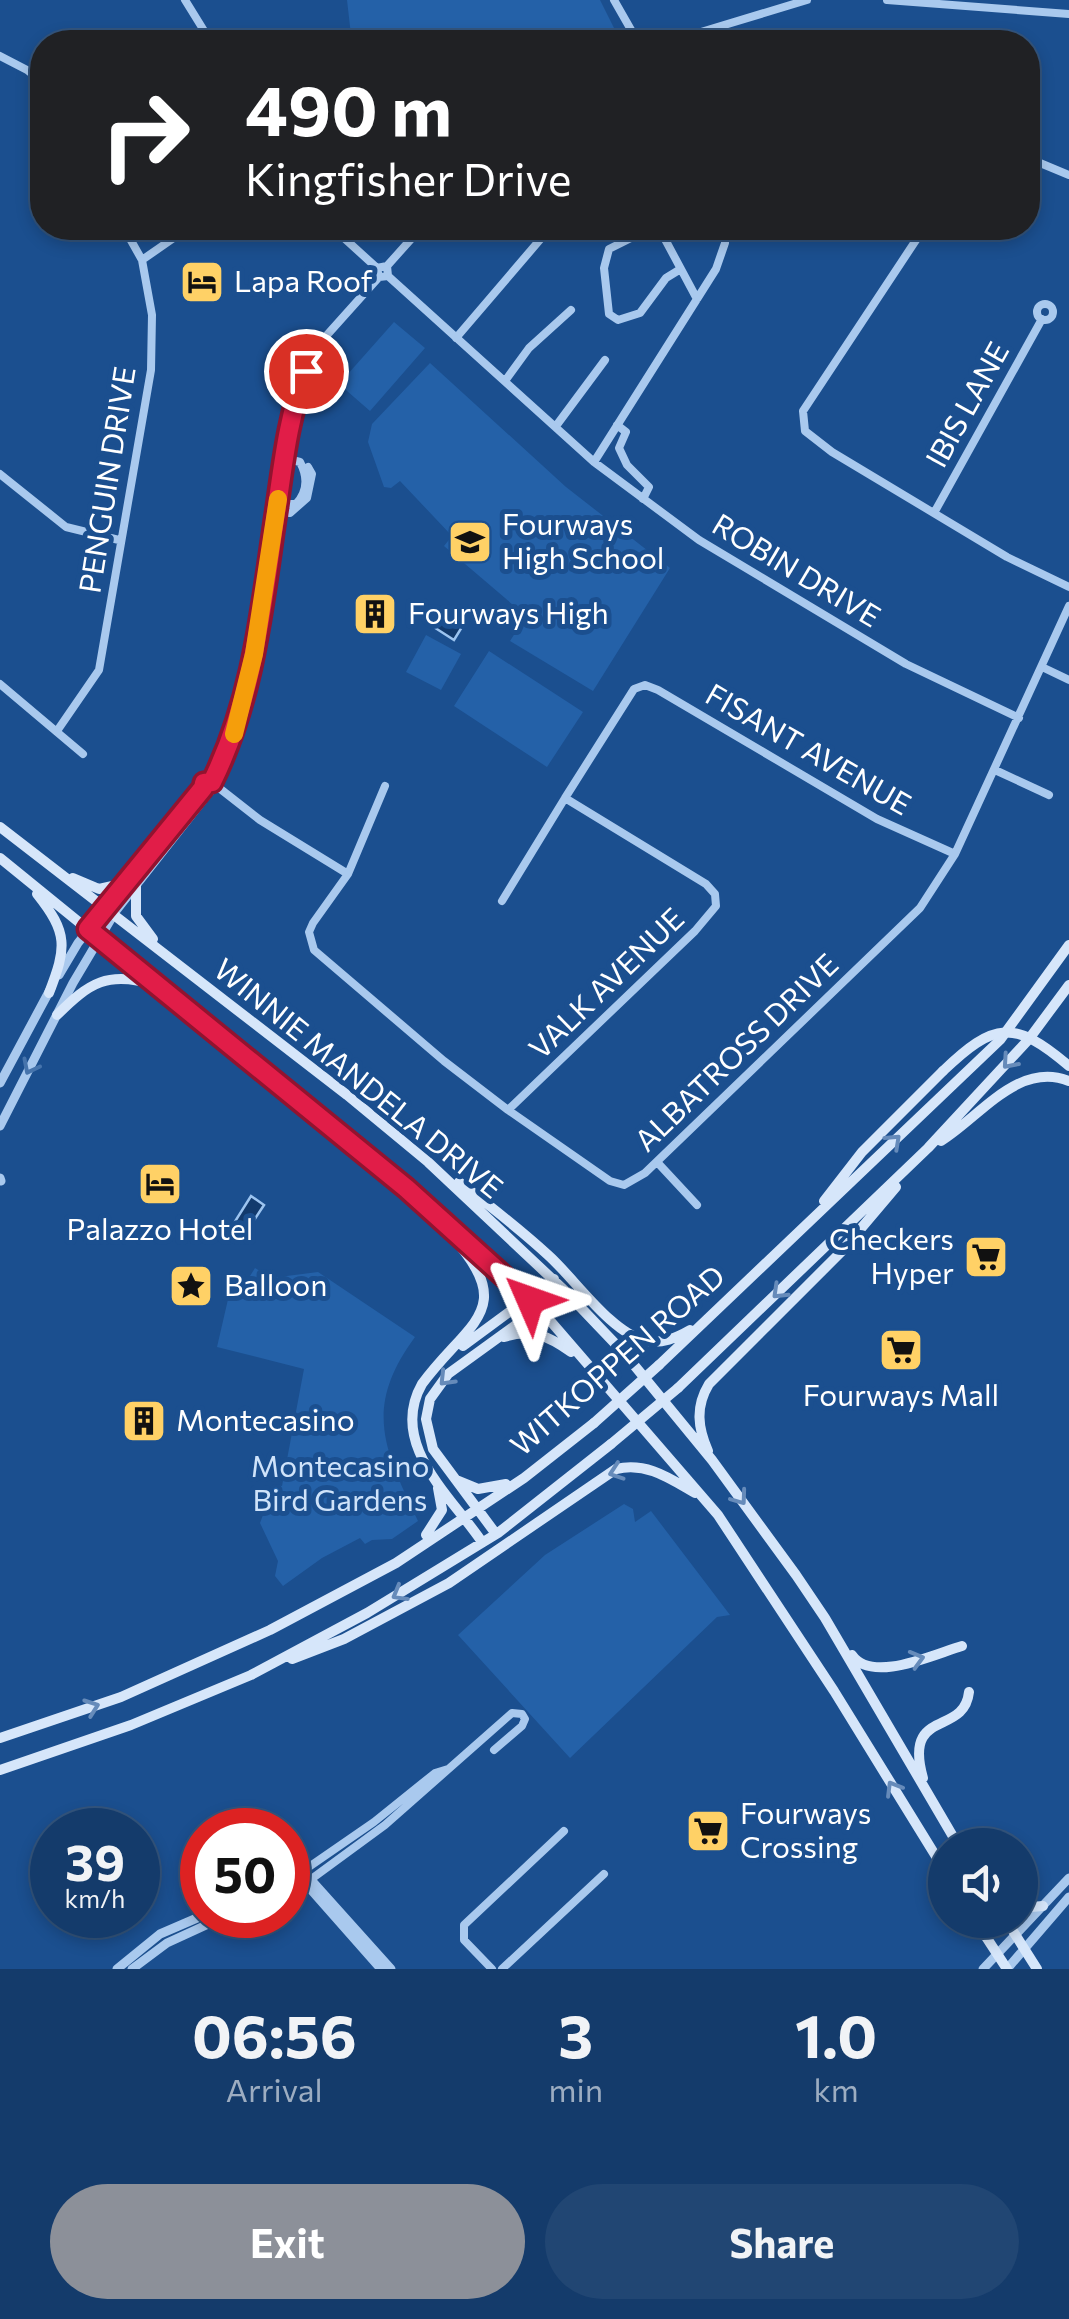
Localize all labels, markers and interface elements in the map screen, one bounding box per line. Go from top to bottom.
text: 490 m [245,65,452,150]
icon: right [80,70,210,200]
text: Kingfisher Drive [245,150,572,205]
hotel icon: Lapa Roof [179,259,225,305]
place label: Lapa Roof [234,261,373,298]
pin [264,329,349,414]
street label: IBIS LANE [916,335,1015,473]
icon: arrive [279,344,334,399]
street label: PENGUIN DRIVE [69,364,142,596]
place label: Fourways High School [502,504,664,575]
street label: ROBIN DRIVE [707,504,888,633]
school or university icon: Fourways High School [447,519,493,565]
building icon: Fourways High [352,591,398,637]
place label: Fourways High [408,593,609,630]
street label: FISANT AVENUE [700,674,918,822]
street label: VALK AVENUE [520,899,691,1065]
street label: ALBATROSS DRIVE [626,945,845,1158]
street label: WINNIE MANDELA DRIVE [208,949,511,1205]
one-way arrow [1002,1050,1020,1068]
one-way arrow [23,1057,42,1075]
one-way arrow [882,1135,901,1153]
hotel icon: Palazzo Hotel [137,1161,183,1207]
place label: Palazzo Hotel [67,1209,254,1246]
place label: Checkers Hyper [829,1219,954,1290]
supermarket icon: Checkers Hyper [963,1234,1009,1280]
position arrow [478,1248,582,1352]
street label: WITKOPPEN ROAD [502,1256,731,1462]
place icon: Balloon [168,1263,214,1309]
place label: Balloon [224,1265,327,1302]
one-way arrow [773,1280,791,1298]
supermarket icon: Fourways Mall [878,1327,924,1373]
one-way arrow [440,1368,458,1386]
place label: Fourways Mall [803,1375,999,1412]
building icon: Montecasino [121,1398,167,1444]
place label: Montecasino [176,1400,355,1437]
park label: Montecasino Bird Gardens [251,1446,429,1517]
one-way arrow [609,1461,626,1481]
one-way arrow [728,1487,745,1505]
one-way arrow [392,1582,410,1602]
one-way arrow [908,1650,925,1671]
one-way arrow [83,1698,100,1719]
one-way arrow [887,1781,906,1799]
place label: Fourways Crossing [740,1793,871,1864]
speed limit sign: 50 [180,1808,310,1938]
supermarket icon: Fourways Crossing [685,1808,731,1854]
map controls [928,1828,1038,1938]
button: sound [928,1828,1038,1938]
text: 39 [65,1830,125,1891]
text: km/h [65,1883,125,1913]
text: 06:56 [192,1997,357,2070]
text: 3 [558,1997,593,2070]
text: 1.0 [795,1997,877,2070]
text: Arrival [226,2069,323,2109]
text: min [549,2069,603,2109]
text: km [813,2069,859,2109]
button: Exit [50,2184,525,2299]
button: Share [545,2184,1019,2299]

